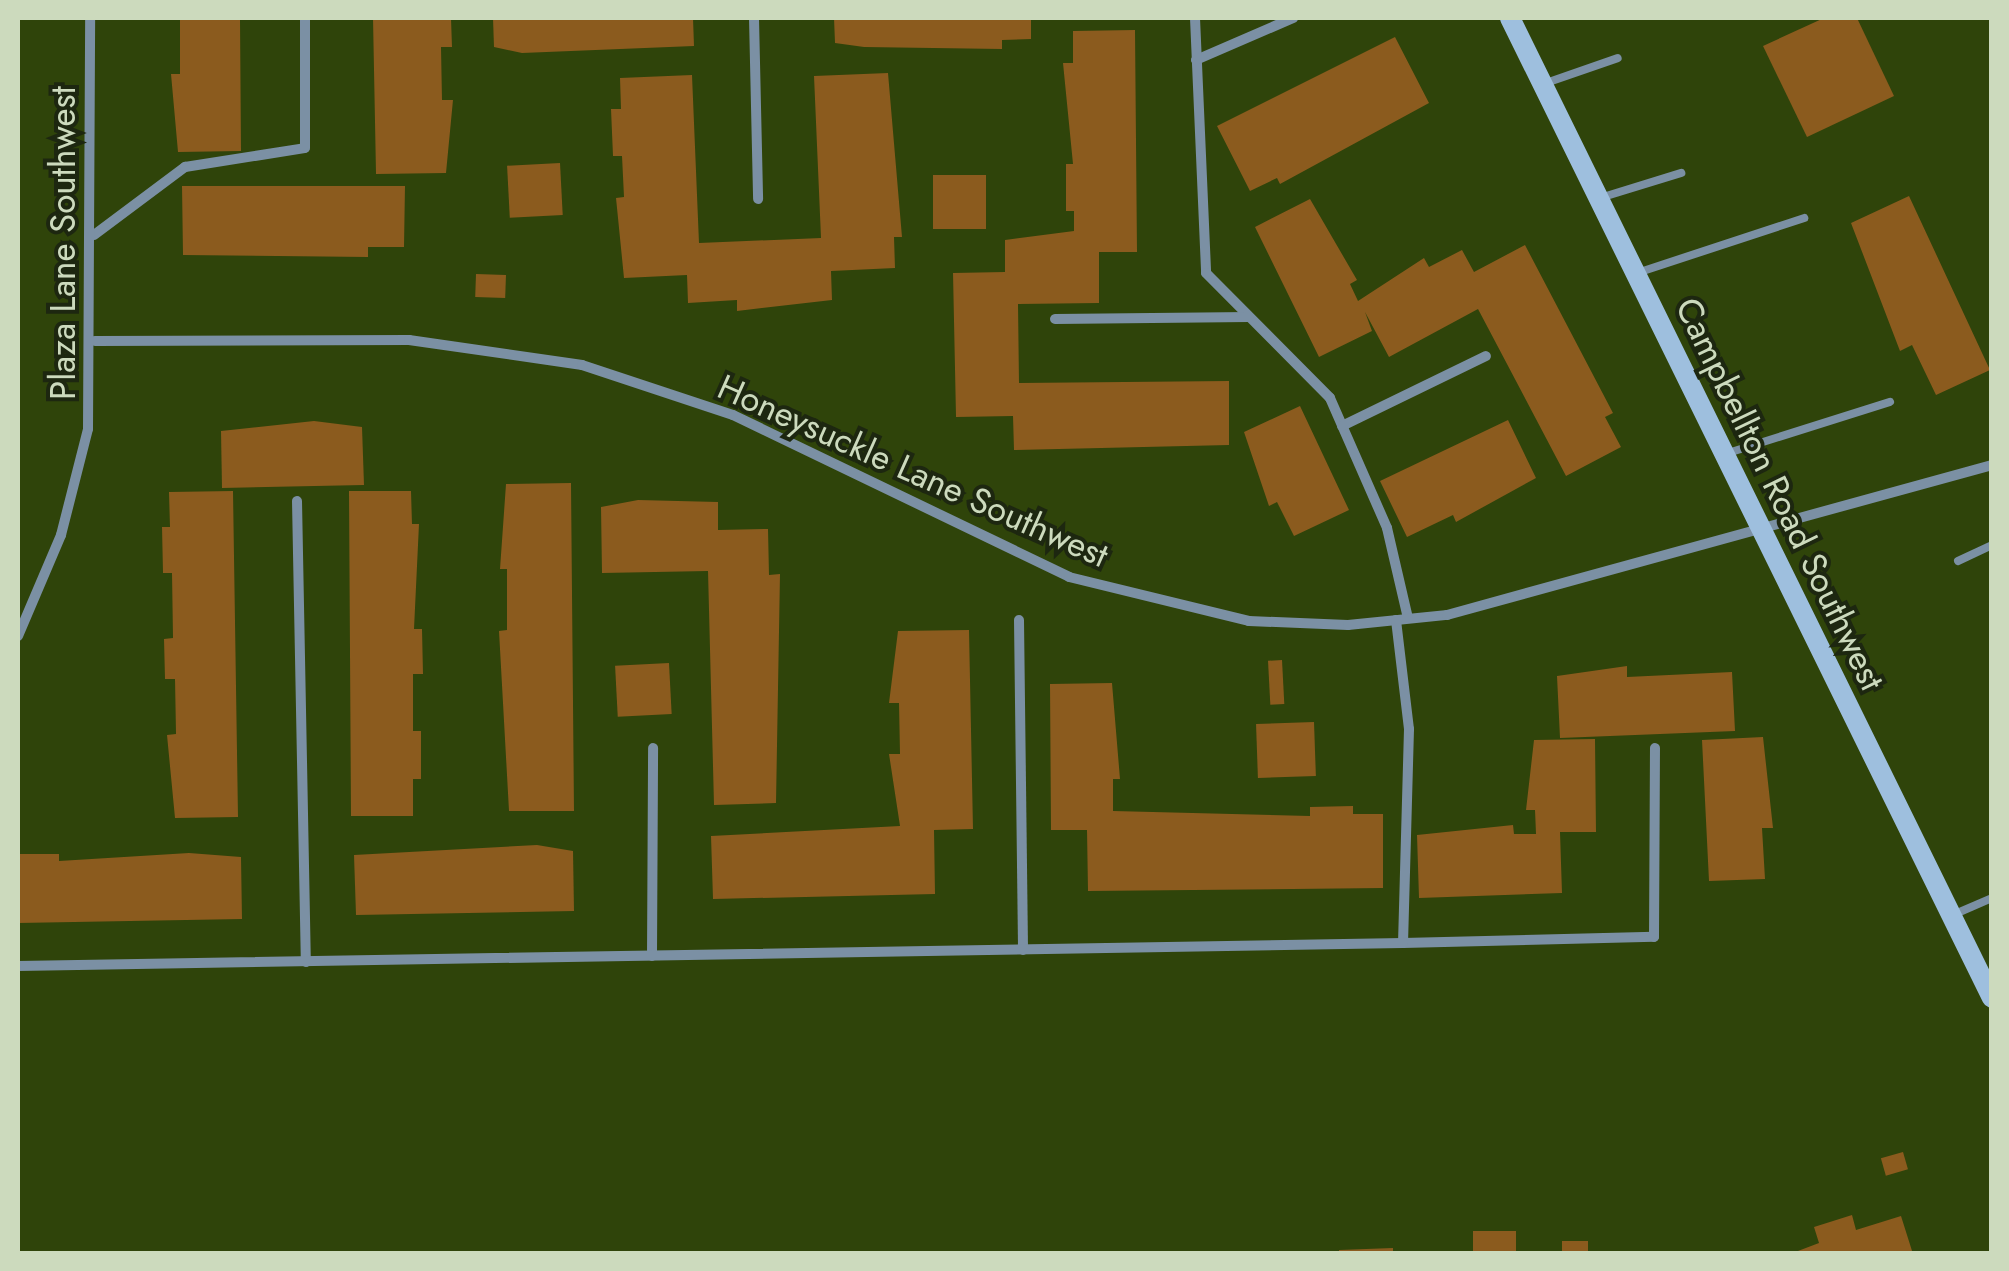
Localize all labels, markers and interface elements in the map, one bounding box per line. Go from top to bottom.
street label: Plaza Lane Southwest [42,86,84,400]
street label: Campbellton Road Southwest [1667,291,1893,697]
street label: Honeysuckle Lane Southwest [711,366,1115,576]

